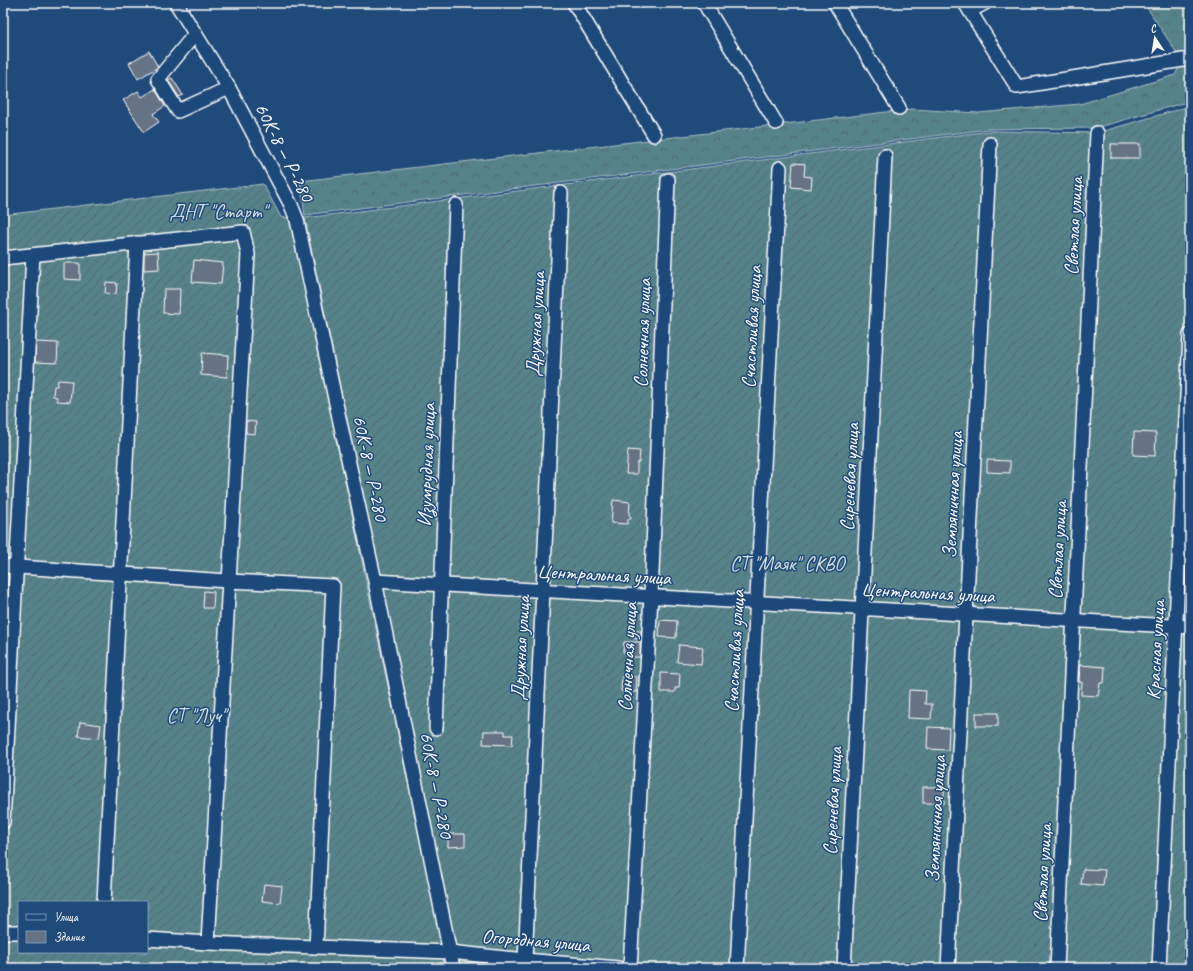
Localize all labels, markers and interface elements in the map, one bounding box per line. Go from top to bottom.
north arrow [1135,18,1175,58]
text: С [1149,20,1159,36]
street label: 60К-8 — Р-280 [249,99,321,208]
street label: Светлая улица [1058,174,1089,276]
park label: ДНТ "Старт" [169,199,271,224]
street label: Счастливая улица [736,264,767,389]
street label: Дружная улица [520,269,551,377]
street label: Солнечная улица [628,277,657,388]
street label: Изумрудная улица [412,402,442,527]
street label: 60К-8 — Р-280 [347,413,394,525]
street label: Сиреневая улица [834,421,865,532]
street label: Земляничная улица [937,429,968,559]
street label: Светлая улица [1042,498,1073,600]
park label: СТ "Маяк" СКВО [730,551,846,576]
street label: Центральная улица [536,559,673,591]
street label: Центральная улица [860,577,997,609]
street label: Счастливая улица [719,588,750,713]
street label: Дружная улица [505,593,536,701]
street label: Красная улица [1140,598,1171,701]
street label: Солнечная улица [612,601,643,712]
park label: СТ "Луч" [167,703,230,728]
street label: 60К-8 — Р-280 [414,730,459,842]
street label: Сиреневая улица [817,745,848,856]
street label: Земляничная улица [920,753,951,883]
street label: Светлая улица [1027,821,1058,923]
legend [18,901,148,953]
text: Улица [54,909,79,925]
street label: Огородная улица [481,923,592,958]
text: Здание [54,929,85,945]

